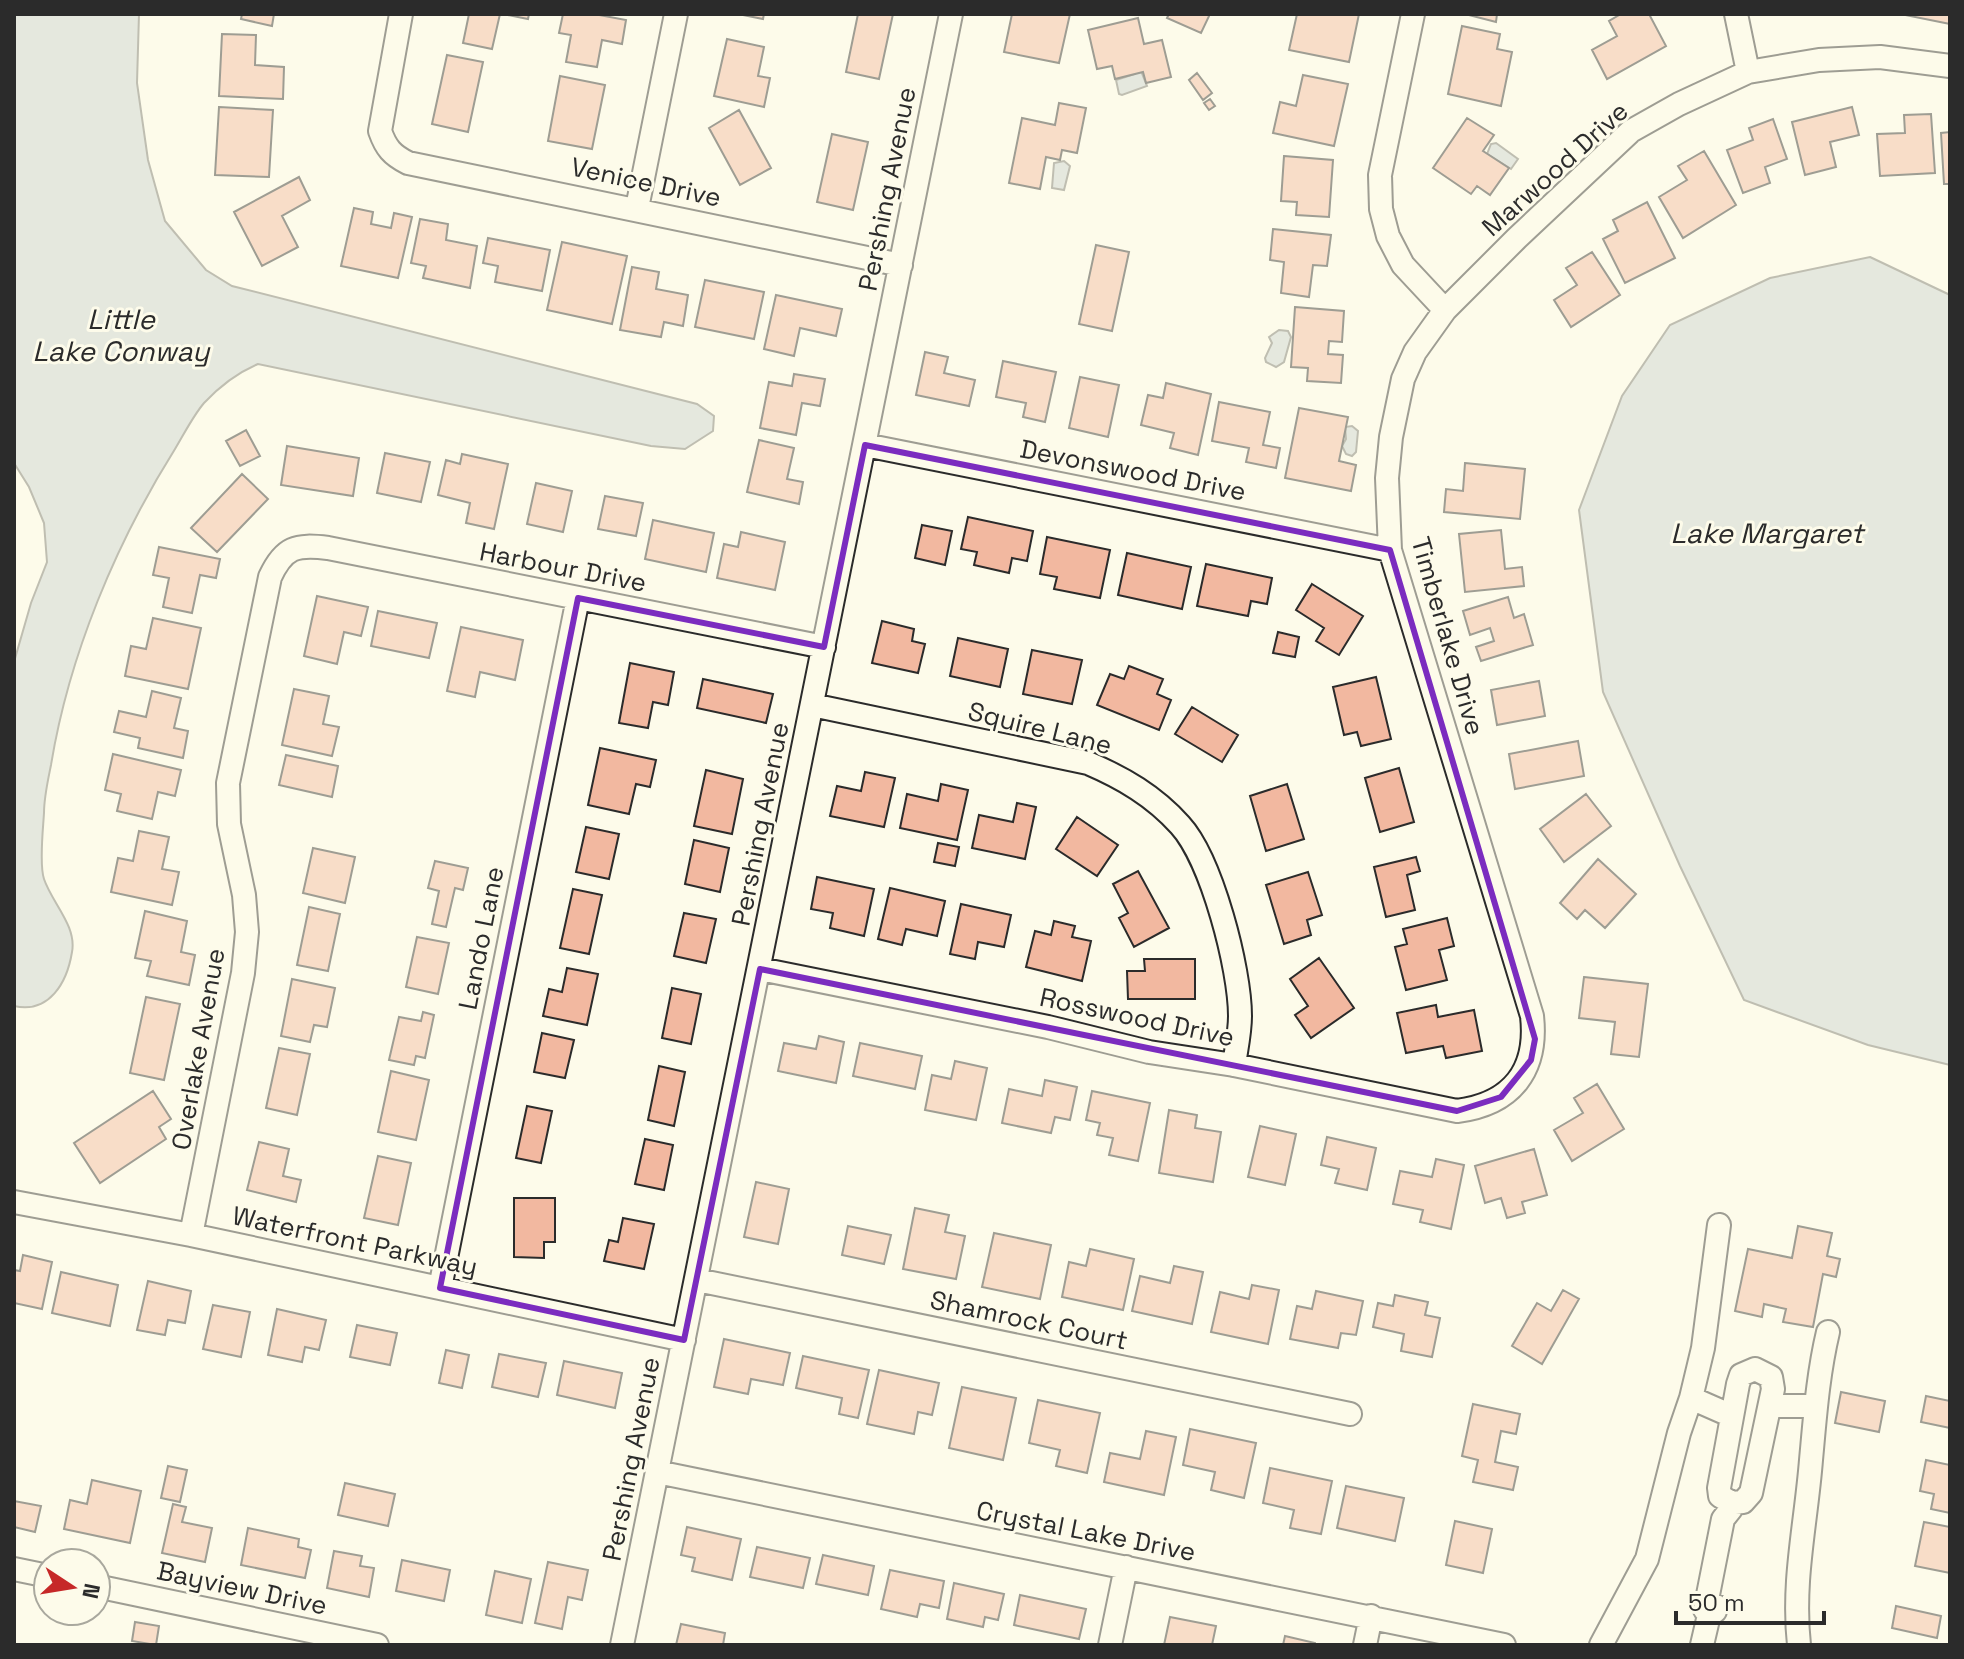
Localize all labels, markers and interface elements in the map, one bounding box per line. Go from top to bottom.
street label: Pershing Avenue [851,84,923,294]
street label: Marwood Drive [1475,94,1635,244]
street label: Venice Drive [568,149,724,215]
water label: Little Lake Conway [33,301,211,369]
street label: Devonswood Drive [1017,431,1249,509]
water label: Lake Margaret [1671,515,1867,551]
street label: Timberlake Drive [1403,533,1493,739]
street label: Harbour Drive [477,534,649,600]
street label: Squire Lane [965,694,1115,762]
street label: Pershing Avenue [724,719,796,929]
street label: Lando Lane [450,864,512,1012]
street label: Overlake Avenue [164,945,232,1153]
street label: Rosswood Drive [1037,980,1237,1054]
street label: Waterfront Parkway [229,1198,481,1284]
street label: Shamrock Court [927,1282,1131,1358]
street label: Pershing Avenue [595,1354,667,1564]
street label: Crystal Lake Drive [974,1493,1198,1569]
north arrow [32,1547,112,1627]
street label: Bayview Drive [154,1553,330,1623]
scale bar [1676,1575,1824,1625]
text: N [76,1581,107,1601]
text: 50 m [1688,1587,1745,1618]

